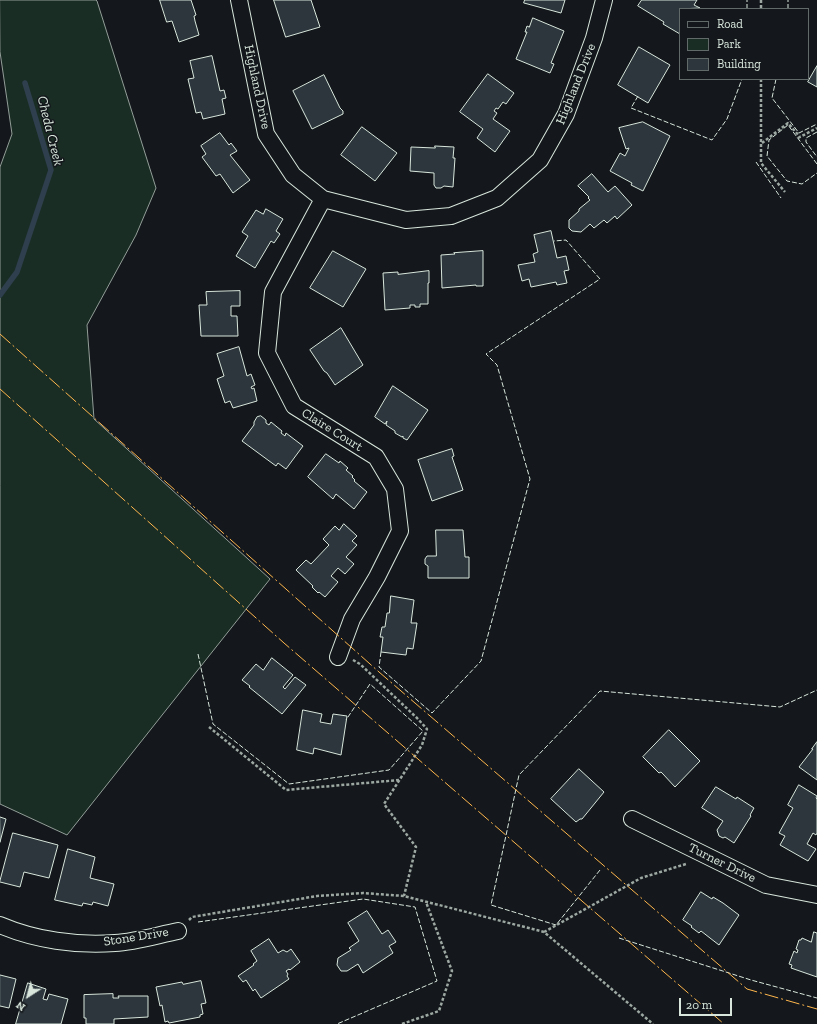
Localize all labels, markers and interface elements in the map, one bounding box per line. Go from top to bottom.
legend [679,8,809,80]
text: Road [717,17,743,31]
text: Park [717,37,741,51]
street label: Highland Drive [553,41,599,127]
street label: Highland Drive [240,43,274,131]
text: Building [717,57,761,71]
water label: Cheda Creek [33,94,67,168]
street label: Claire Court [299,405,365,455]
street label: Turner Drive [686,840,758,886]
street label: Stone Drive [102,924,170,950]
north arrow [8,976,48,1016]
scale bar [681,990,734,1016]
text: N [13,998,28,1014]
text: 20 m [686,998,712,1012]

